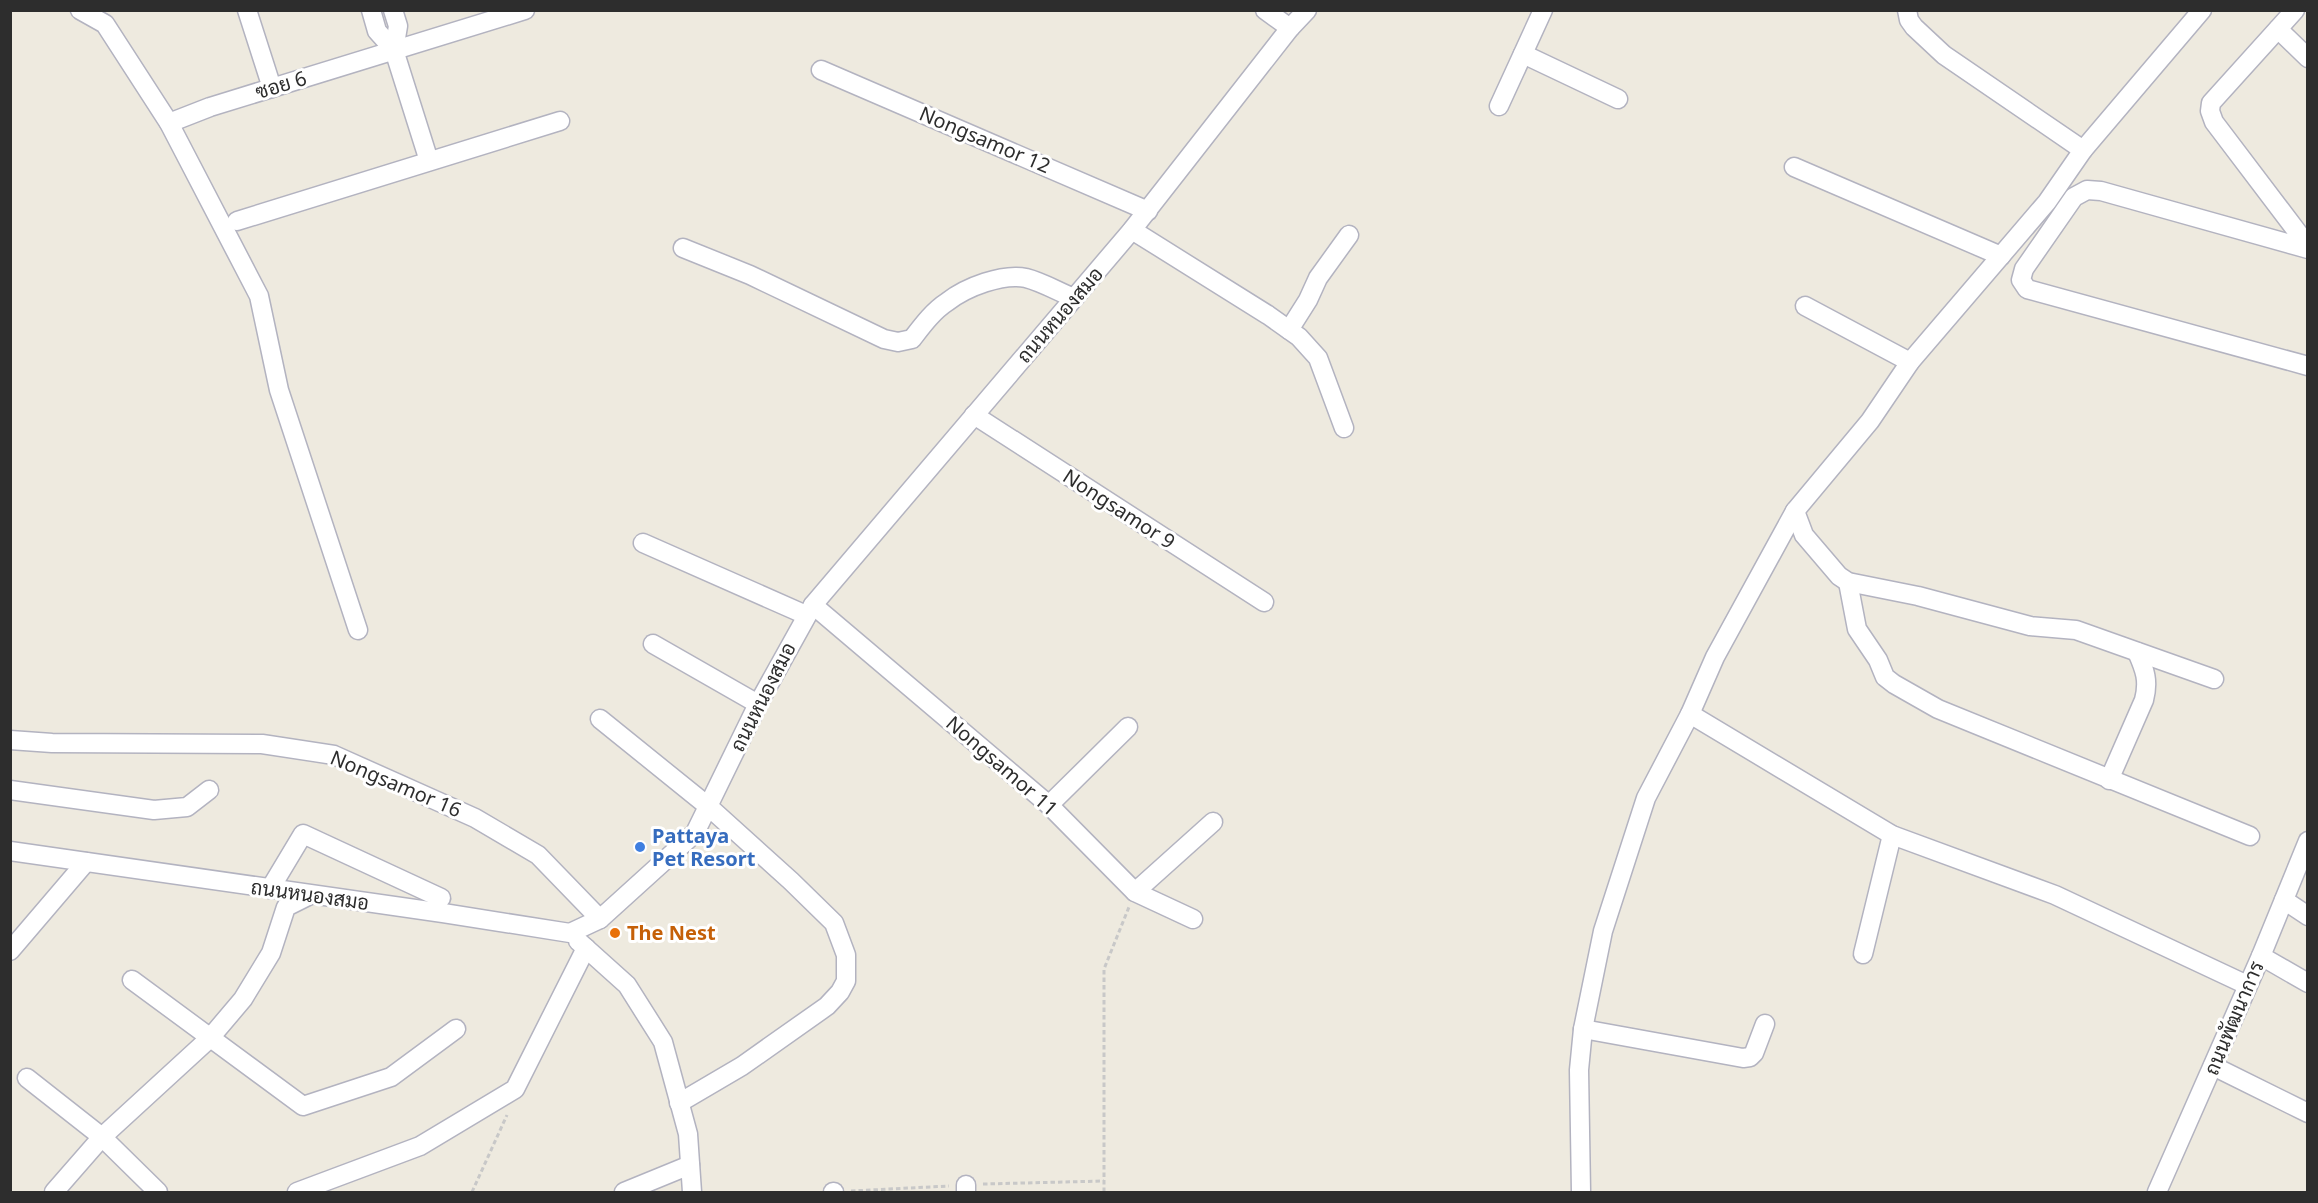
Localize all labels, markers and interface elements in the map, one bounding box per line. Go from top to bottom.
street label: ซอย 6 [252,64,310,105]
street label: Nongsamor 12 [916,100,1055,179]
street label: ถนนหนองสมอ [1010,261,1109,368]
street label: Nongsamor 9 [1058,462,1180,555]
street label: ถนนหนองสมอ [724,638,802,756]
street label: Nongsamor 11 [941,710,1064,822]
street label: Nongsamor 16 [327,744,466,823]
place label: Pattaya Pet Resort [652,822,756,872]
marker: Pattaya Pet Resort [633,840,647,854]
street label: ถนนหนองสมอ [249,873,371,916]
place label: The Nest [627,919,716,946]
marker: The Nest [608,926,622,940]
street label: ถนนพัฒนาการ [2197,957,2270,1079]

